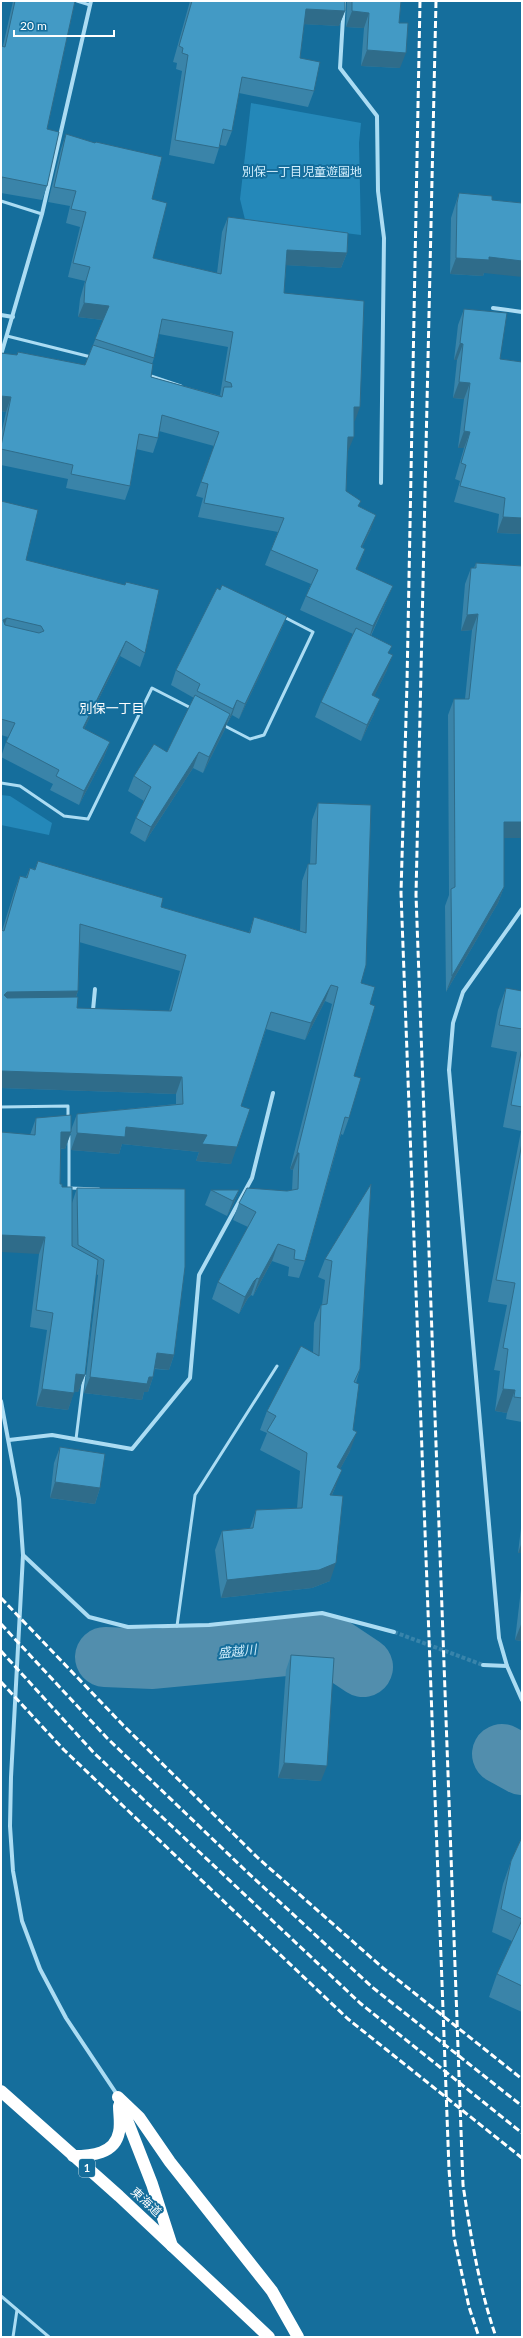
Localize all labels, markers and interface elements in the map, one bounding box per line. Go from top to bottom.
scale bar [14,12,114,38]
text: 20 m [20,18,47,33]
park label: 別保一丁目児童遊園地 [242,164,362,179]
district label: 別保一丁目 [79,700,145,716]
water label: 盛越川 [217,1641,259,1661]
road number: 1 [79,2159,95,2177]
street label: 東海道 [128,2184,165,2219]

